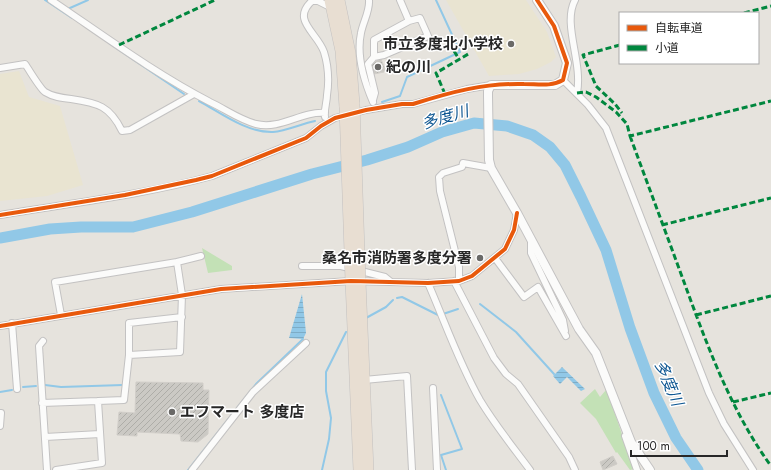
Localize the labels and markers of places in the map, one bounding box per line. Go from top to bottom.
place label: 市立多度北小学校 [383,33,503,55]
marker: 市立多度北小学校 [506,39,516,49]
place label: 紀の川 [386,56,431,78]
marker: 紀の川 [373,62,383,72]
place label: 桑名市消防署多度分署 [322,247,472,269]
marker: 桑名市消防署多度分署 [475,253,485,263]
place label: エフマート 多度店 [180,401,305,423]
marker: エフマート 多度店 [167,407,177,417]

